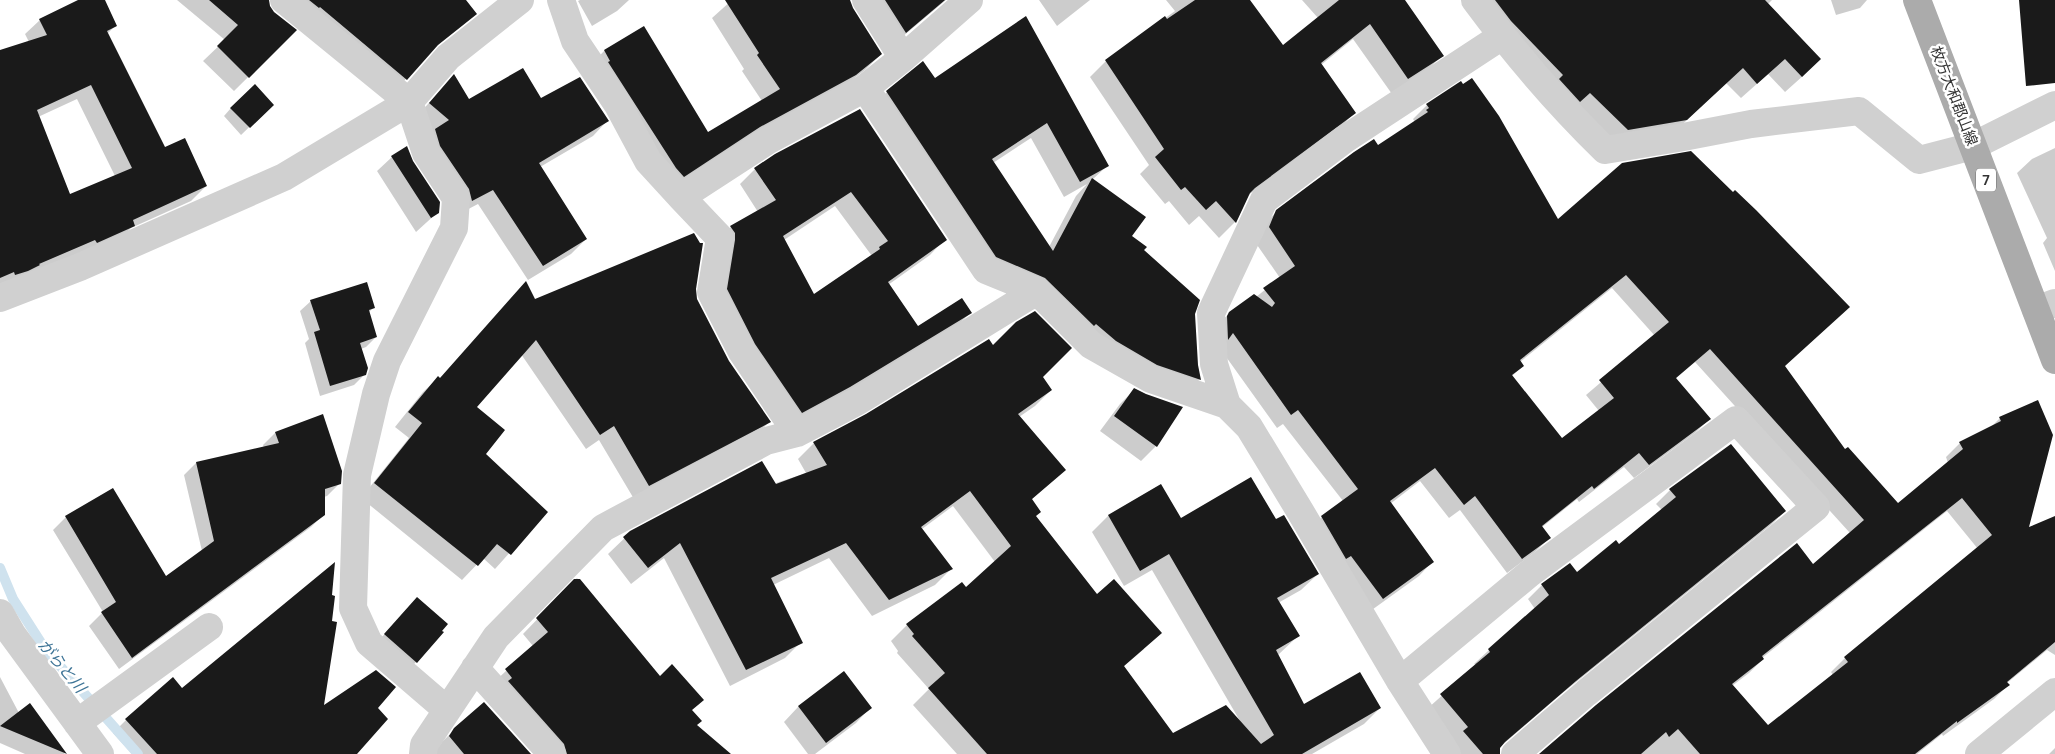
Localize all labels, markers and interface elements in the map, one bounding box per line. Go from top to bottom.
street label: 枚方大和郡山線 [1926,43,1982,149]
road number: 7 [1976,168,1996,192]
water label: がらと川 [33,635,92,699]

